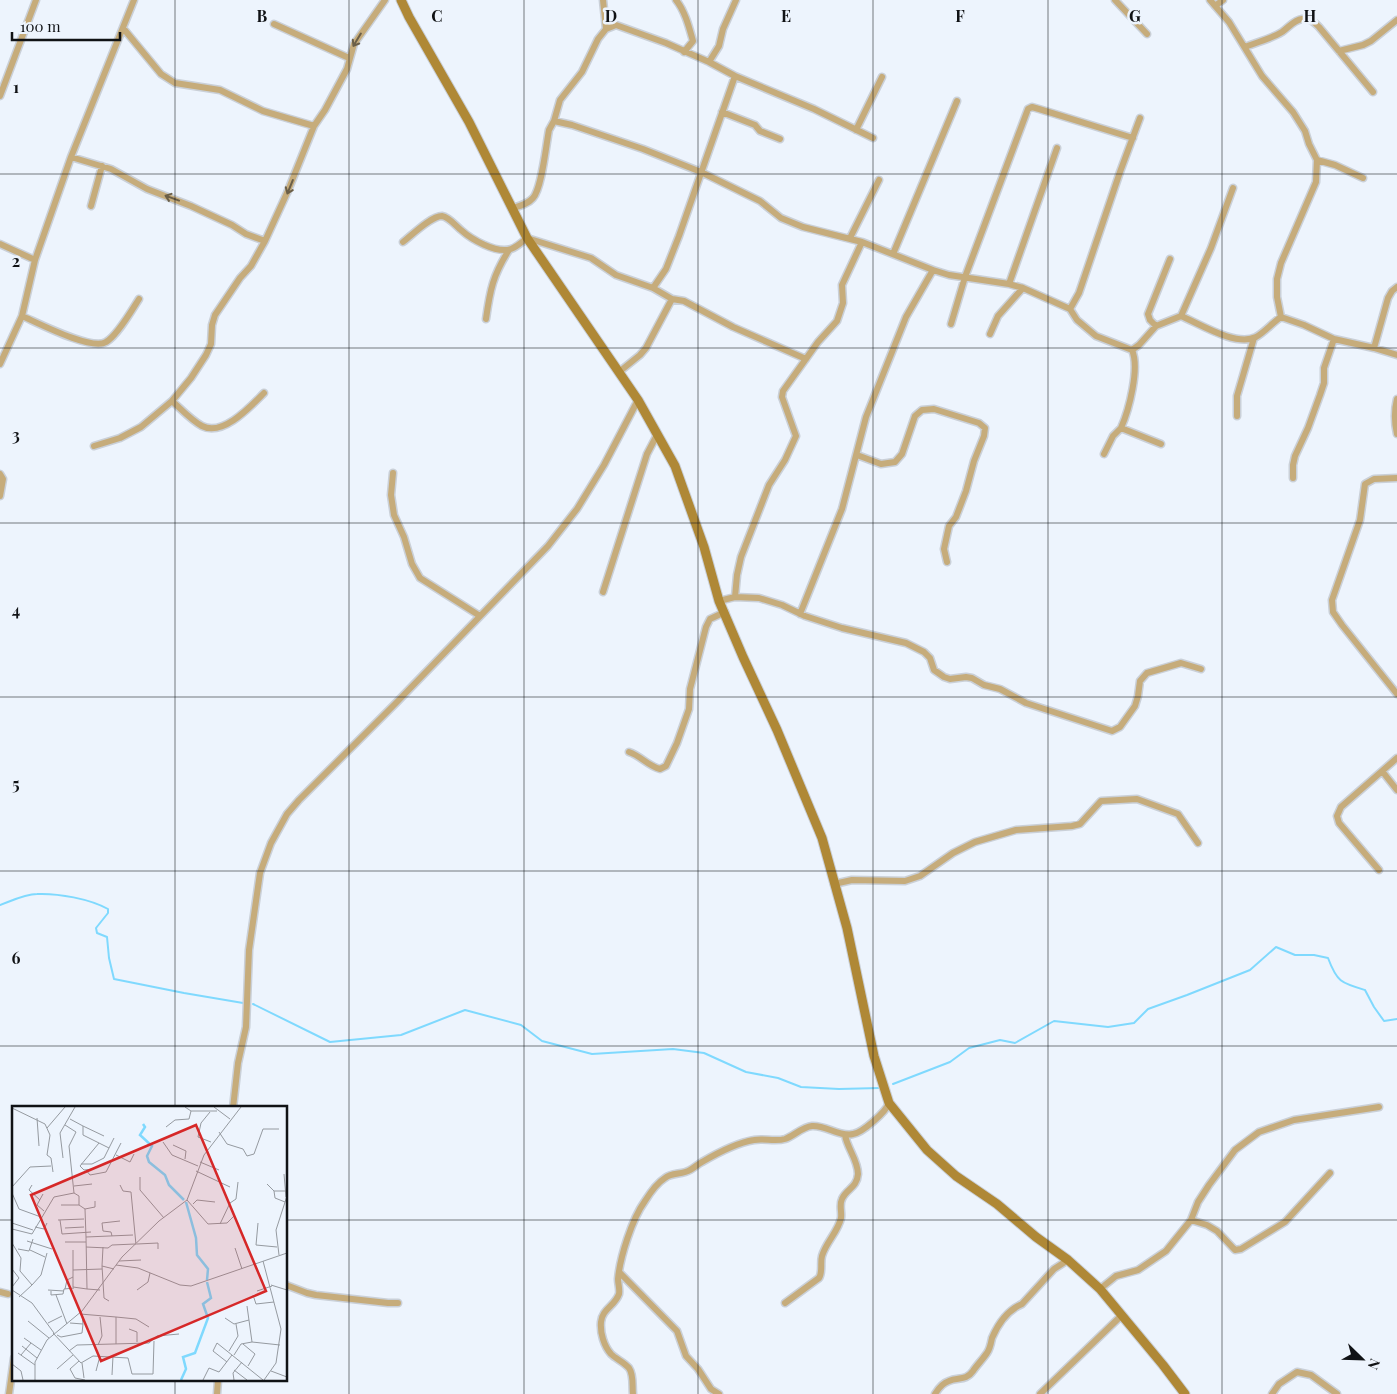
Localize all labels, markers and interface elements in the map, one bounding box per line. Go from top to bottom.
text: B [257,5,268,26]
text: C [431,5,443,26]
text: D [605,5,617,26]
text: E [781,5,791,26]
text: F [955,5,965,26]
text: G [1129,5,1141,26]
text: H [1304,5,1317,26]
scale bar [12,10,120,42]
text: 100 m [20,16,61,36]
one-way arrow [352,33,362,47]
text: 1 [13,76,19,97]
one-way arrow [284,179,294,194]
one-way arrow [165,193,180,202]
text: 2 [12,250,20,271]
text: 3 [12,424,20,445]
text: 4 [12,599,20,620]
text: 5 [12,773,20,794]
text: 6 [12,947,21,968]
inset map [12,1106,288,1382]
north arrow [1337,1334,1387,1384]
text: N [1364,1356,1385,1373]

